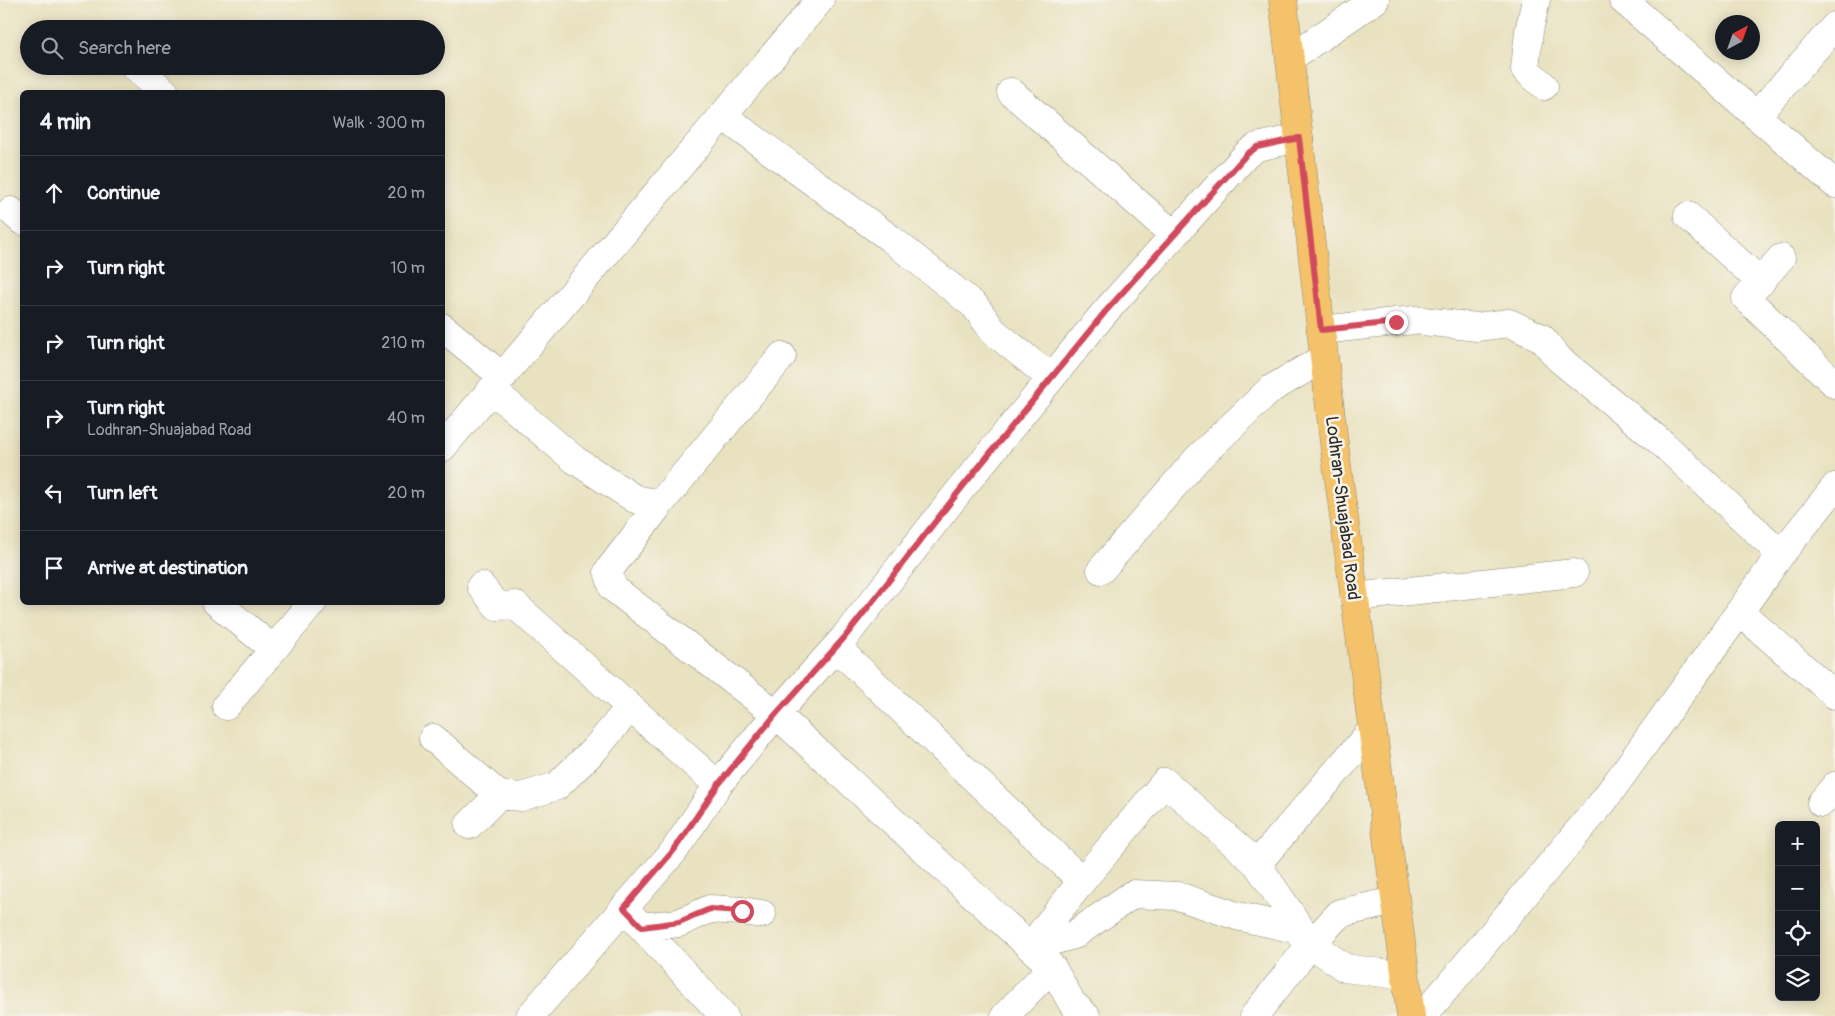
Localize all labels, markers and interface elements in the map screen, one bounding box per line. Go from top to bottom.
north arrow [1715,15,1760,60]
search box [20,20,445,75]
icon: search [38,34,66,62]
text: Search here [78,36,171,60]
text: 4 min [40,109,91,136]
text: Walk · 300 m [333,113,425,133]
icon: ahead [40,179,68,207]
text: Continue [87,181,160,205]
text: 20 m [387,183,425,203]
icon: right [40,254,68,282]
text: Turn right [87,256,165,280]
text: 10 m [390,258,425,278]
route end [1385,311,1408,334]
icon: right [40,329,68,357]
text: Turn right [87,331,165,355]
text: 210 m [381,333,425,353]
text: Turn right [87,396,165,420]
icon: right [40,404,68,432]
text: 40 m [387,408,425,428]
street label: Lodhran-Shuajabad Road [1320,415,1365,601]
text: Lodhran-Shuajabad Road [87,420,252,440]
icon: left [40,479,68,507]
text: Turn left [87,481,157,505]
text: 20 m [387,483,425,503]
icon: arrive [40,554,68,582]
text: Arrive at destination [87,556,248,580]
map controls [1775,821,1820,1001]
button: + [1775,821,1820,866]
button: − [1775,866,1820,911]
route start [731,900,754,923]
button: locate [1775,911,1820,956]
button: layers [1775,956,1820,1001]

